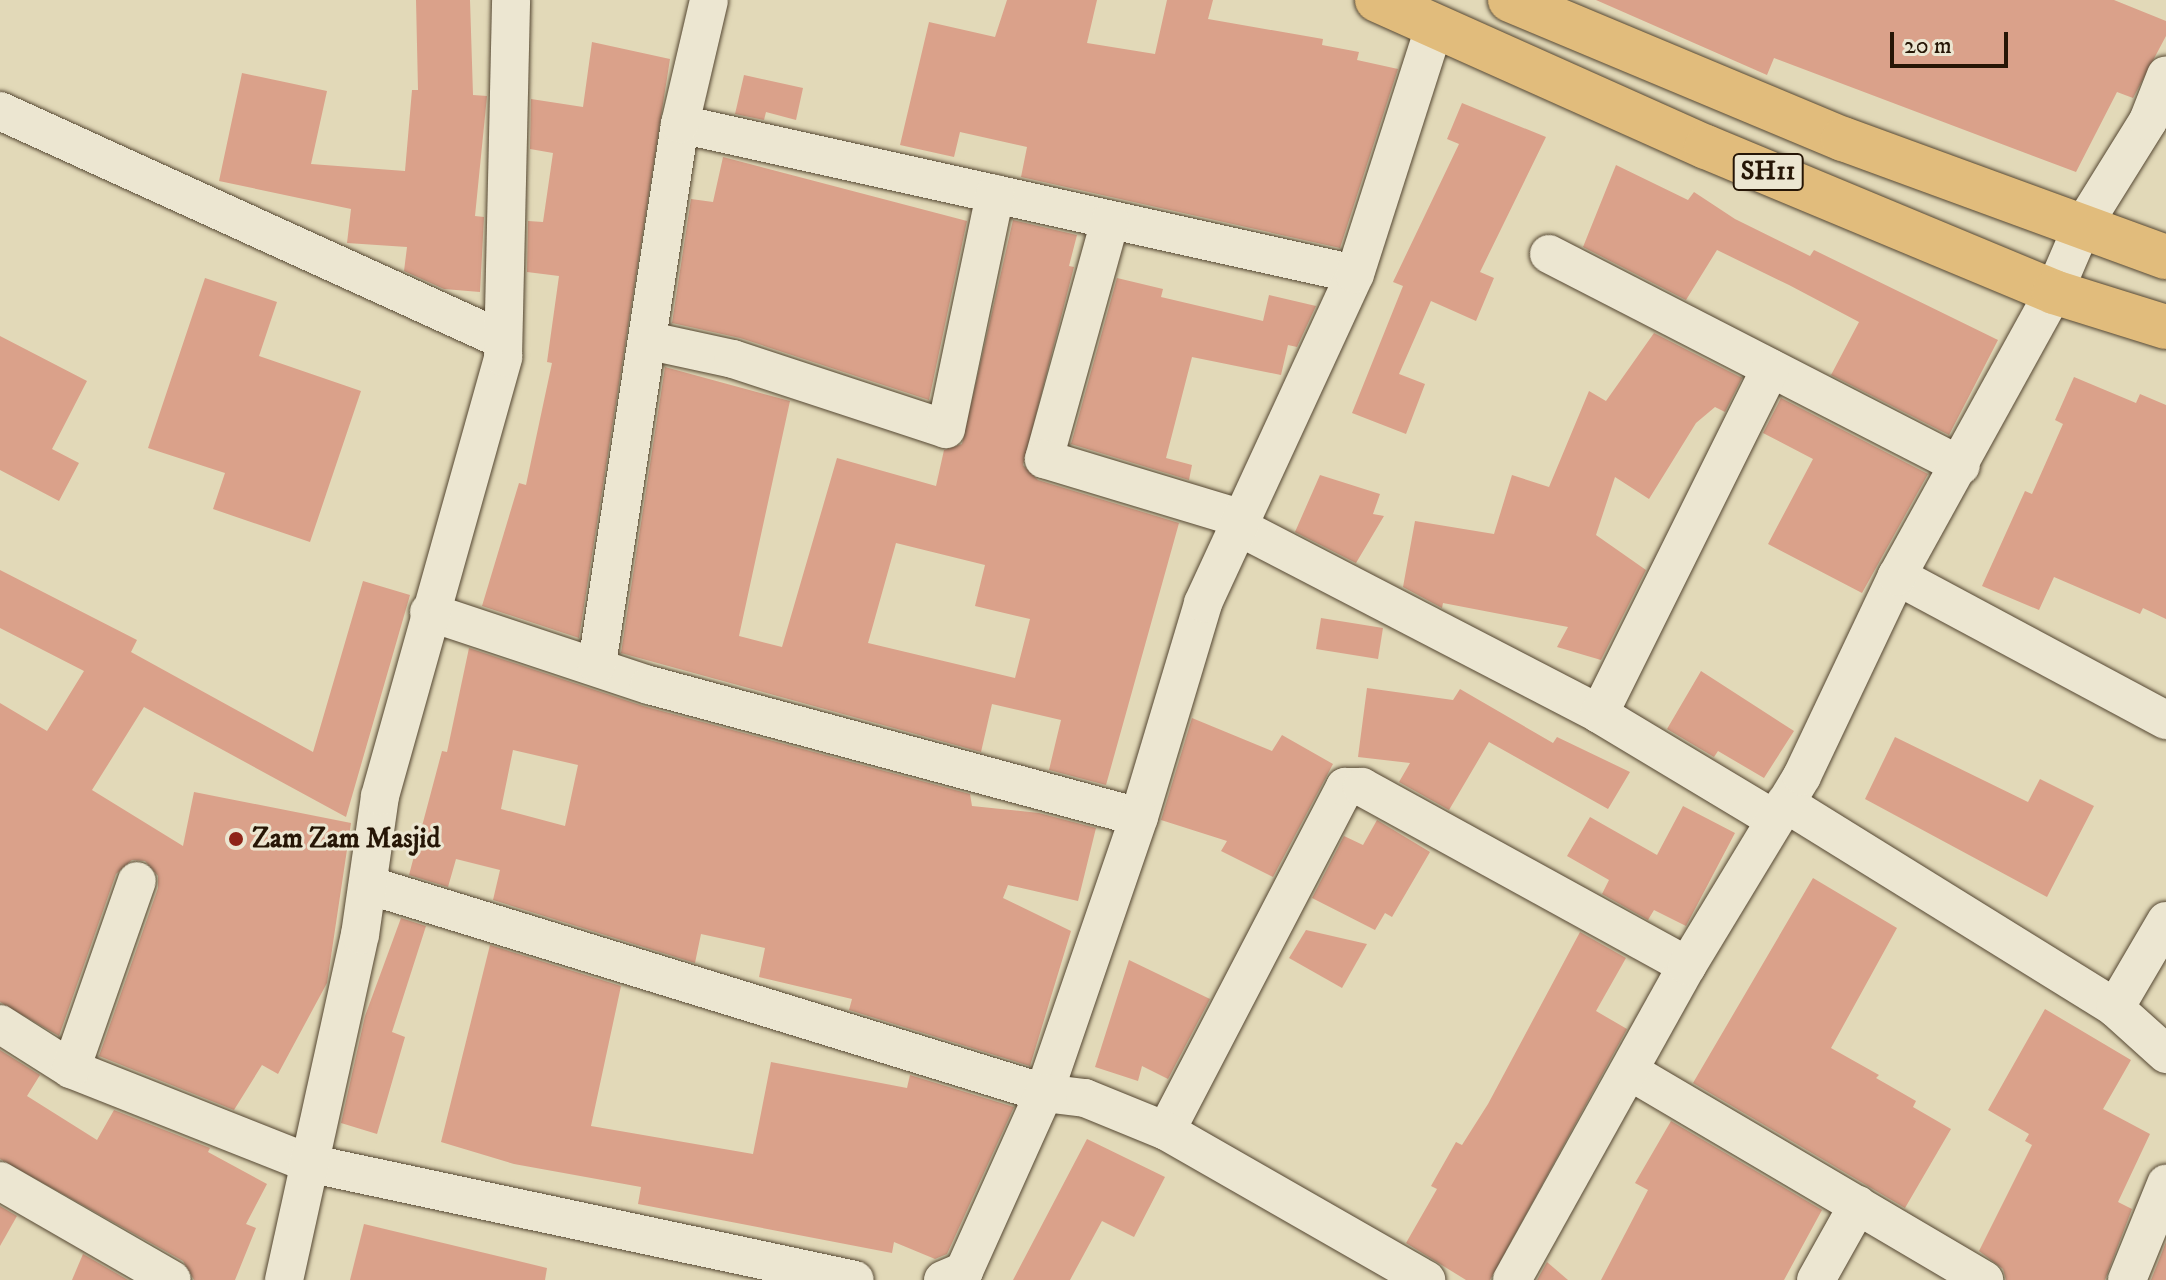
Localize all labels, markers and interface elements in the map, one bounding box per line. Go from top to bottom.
scale bar [1894,16,2012,66]
text: 20 m [1904,31,1952,61]
road number: SH11 [1732,150,1804,194]
place label: Zam Zam Masjid [252,822,441,856]
marker: Zam Zam Masjid [227,830,245,848]

